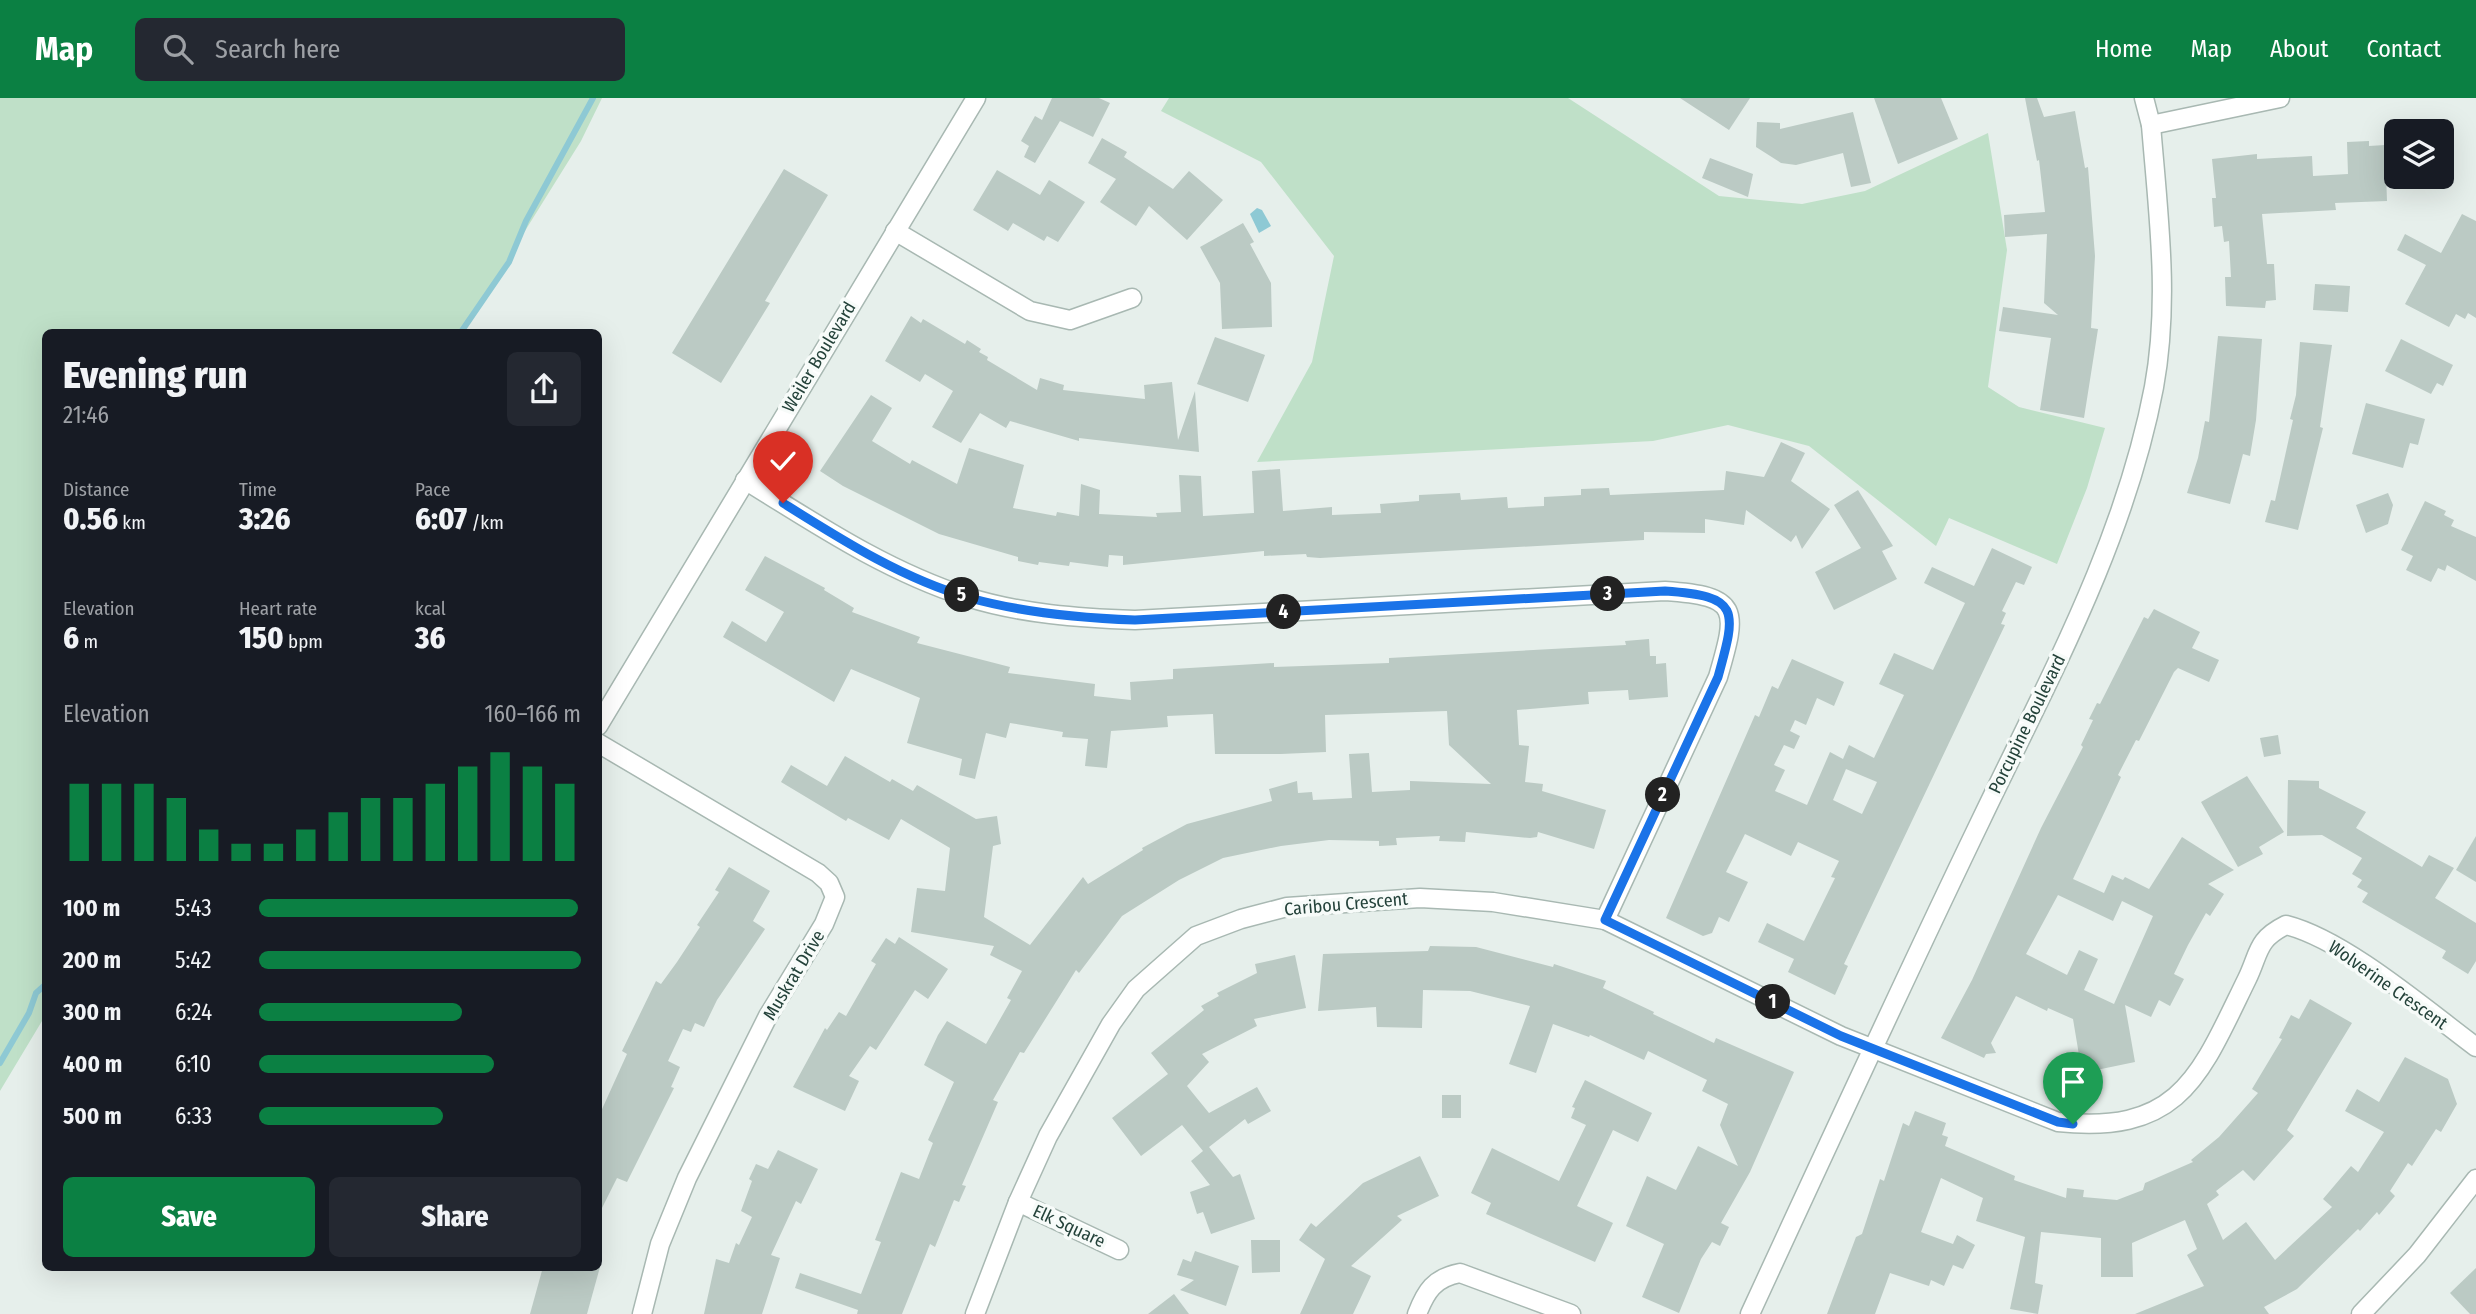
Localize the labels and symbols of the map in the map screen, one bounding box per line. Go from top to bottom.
street label: Weiler Boulevard [777,298,861,416]
pin [753,431,813,503]
pin: 3 [1590,576,1626,612]
pin: 5 [944,578,979,612]
pin: 4 [1266,594,1302,630]
street label: Porcupine Boulevard [1984,651,2070,797]
pin: 2 [1646,778,1680,812]
street label: Caribou Crescent [1283,888,1409,920]
street label: Muskrat Drive [759,926,830,1024]
street label: Wolverine Crescent [2324,936,2452,1034]
pin: 1 [1756,984,1790,1020]
pin [2043,1052,2103,1124]
street label: Elk Square [1029,1200,1109,1252]

